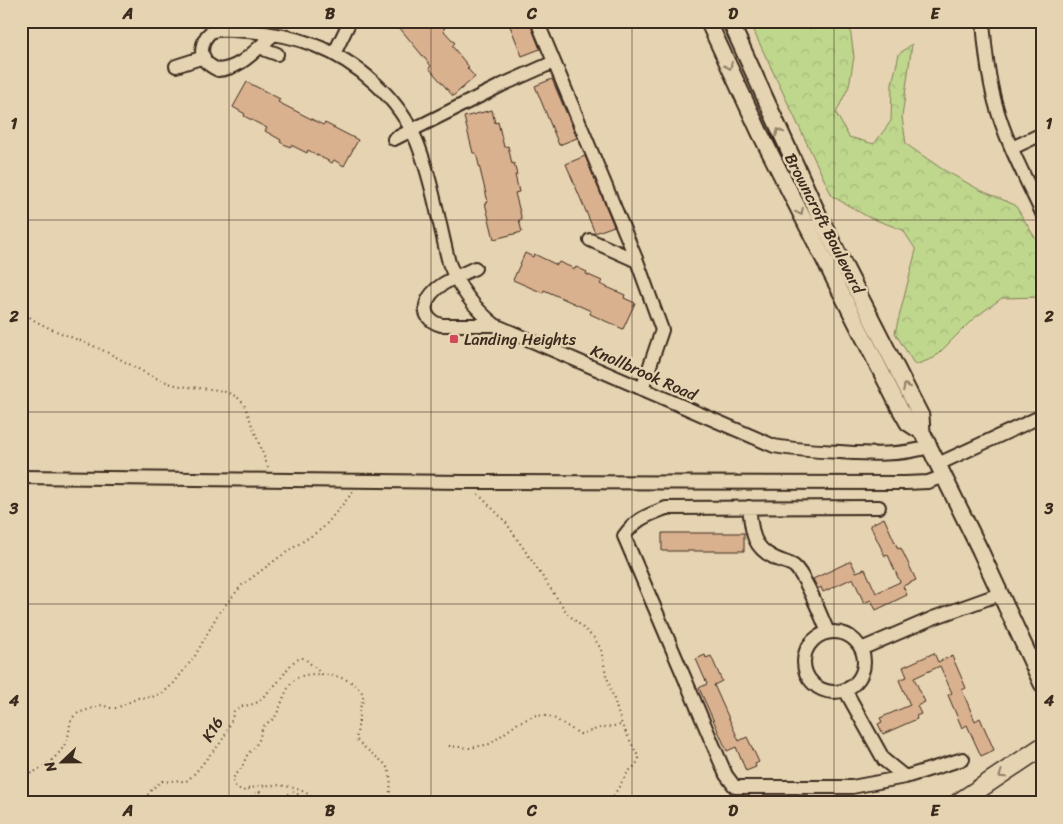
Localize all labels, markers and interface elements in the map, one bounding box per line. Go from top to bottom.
text: A [122,0,133,28]
text: B [325,0,336,28]
text: C [526,0,538,28]
text: D [728,0,738,28]
text: E [931,0,941,28]
one-way arrow [722,61,733,70]
text: 1 [11,109,18,138]
text: 1 [1046,109,1053,138]
one-way arrow [775,128,786,137]
street label: Browncroft Boulevard [777,148,873,300]
one-way arrow [793,207,804,216]
text: 2 [8,302,19,331]
text: 2 [1043,302,1054,331]
place label: Landing Heights [464,325,577,354]
marker: Landing Heights [448,333,460,345]
street label: Knollbrook Road [586,336,703,410]
one-way arrow [902,383,912,392]
text: 3 [9,494,19,523]
text: 3 [1044,494,1054,523]
text: 4 [8,686,19,715]
text: 4 [1043,686,1054,715]
street label: K16 [193,711,231,748]
north arrow [38,736,88,786]
text: N [37,757,64,777]
one-way arrow [998,768,1007,778]
text: A [122,796,133,824]
text: B [325,796,336,824]
text: C [526,796,538,824]
text: D [728,796,738,824]
text: E [931,796,941,824]

